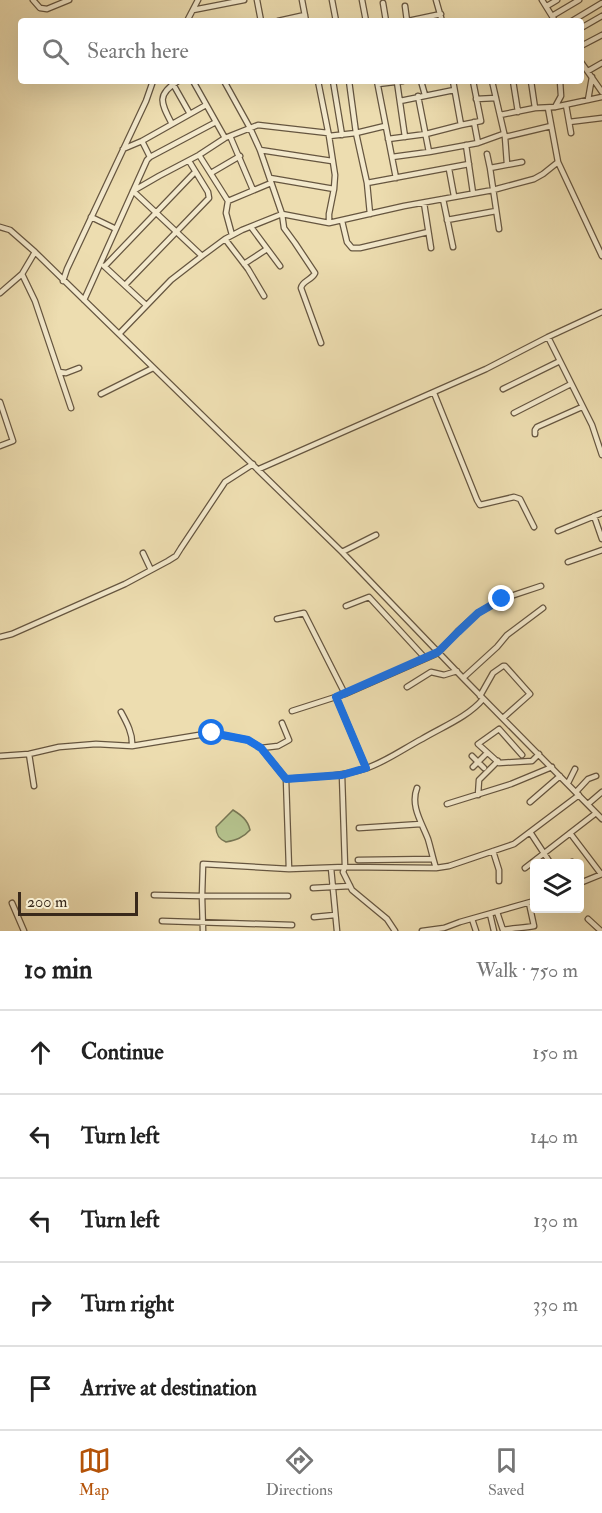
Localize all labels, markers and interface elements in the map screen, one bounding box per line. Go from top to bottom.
search box [18,18,584,84]
icon: search [39,35,72,68]
text: Search here [87,37,189,65]
route end [488,585,514,611]
route start [198,719,224,745]
map controls [530,859,584,913]
button: layers [530,859,584,913]
scale bar [18,889,138,916]
text: 200 m [27,892,67,912]
text: 10 min [24,954,92,986]
text: Walk · 750 m [476,958,578,983]
icon: ahead [24,1036,57,1069]
text: Continue [81,1038,164,1066]
text: 150 m [532,1040,578,1065]
icon: left [24,1120,57,1153]
text: Turn left [81,1122,160,1150]
text: 140 m [530,1124,578,1149]
icon: left [24,1204,57,1237]
text: Turn left [81,1206,160,1234]
text: 130 m [533,1208,578,1233]
icon: right [24,1288,57,1321]
text: Turn right [81,1290,174,1318]
text: 330 m [533,1292,578,1317]
icon: arrive [24,1372,57,1405]
text: Arrive at destination [81,1374,257,1402]
tab: Map [78,1444,111,1500]
tab: Directions [266,1444,333,1500]
tab: Saved [488,1444,524,1500]

